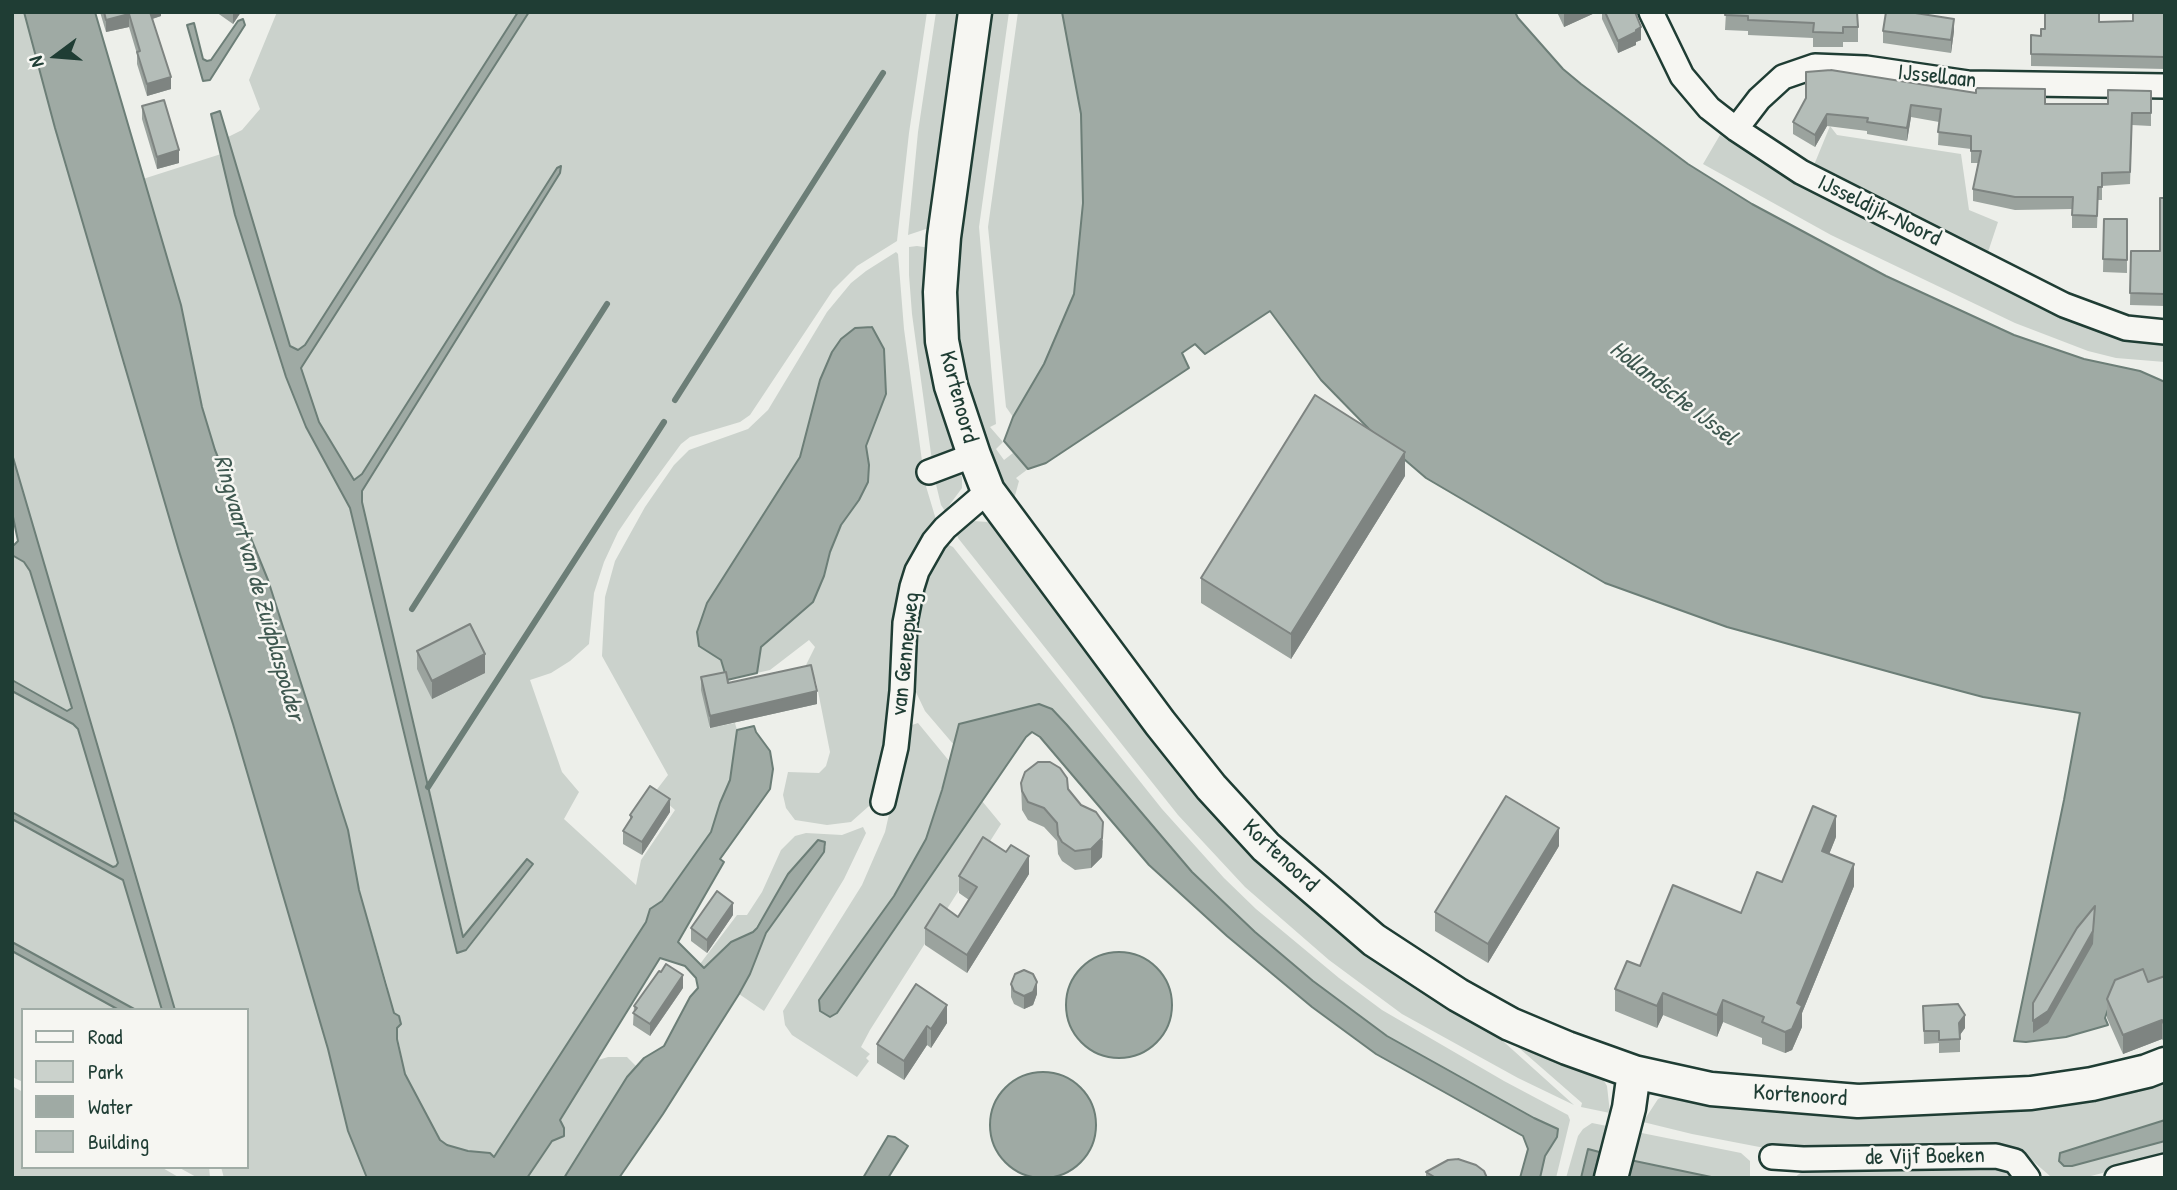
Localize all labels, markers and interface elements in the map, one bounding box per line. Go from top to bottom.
north arrow [21,21,91,91]
text: N [22,53,50,70]
street label: IJssellaan [1896,59,1978,95]
street label: IJsseldijk-Noord [1813,169,1945,253]
water label: Hollandsche IJssel [1604,335,1742,453]
street label: Kortenoord [933,348,983,446]
water label: Ringvaart van de Zuidplaspolder [206,452,310,724]
street label: van Gennepweg [886,591,926,717]
street label: Kortenoord [1236,814,1324,898]
legend [21,1008,248,1169]
text: Road [88,1022,122,1051]
text: Park [88,1057,123,1086]
street label: Kortenoord [1752,1079,1848,1113]
text: Water [88,1092,133,1121]
text: Building [88,1127,149,1156]
street label: de Vijf Boeken [1865,1142,1985,1172]

